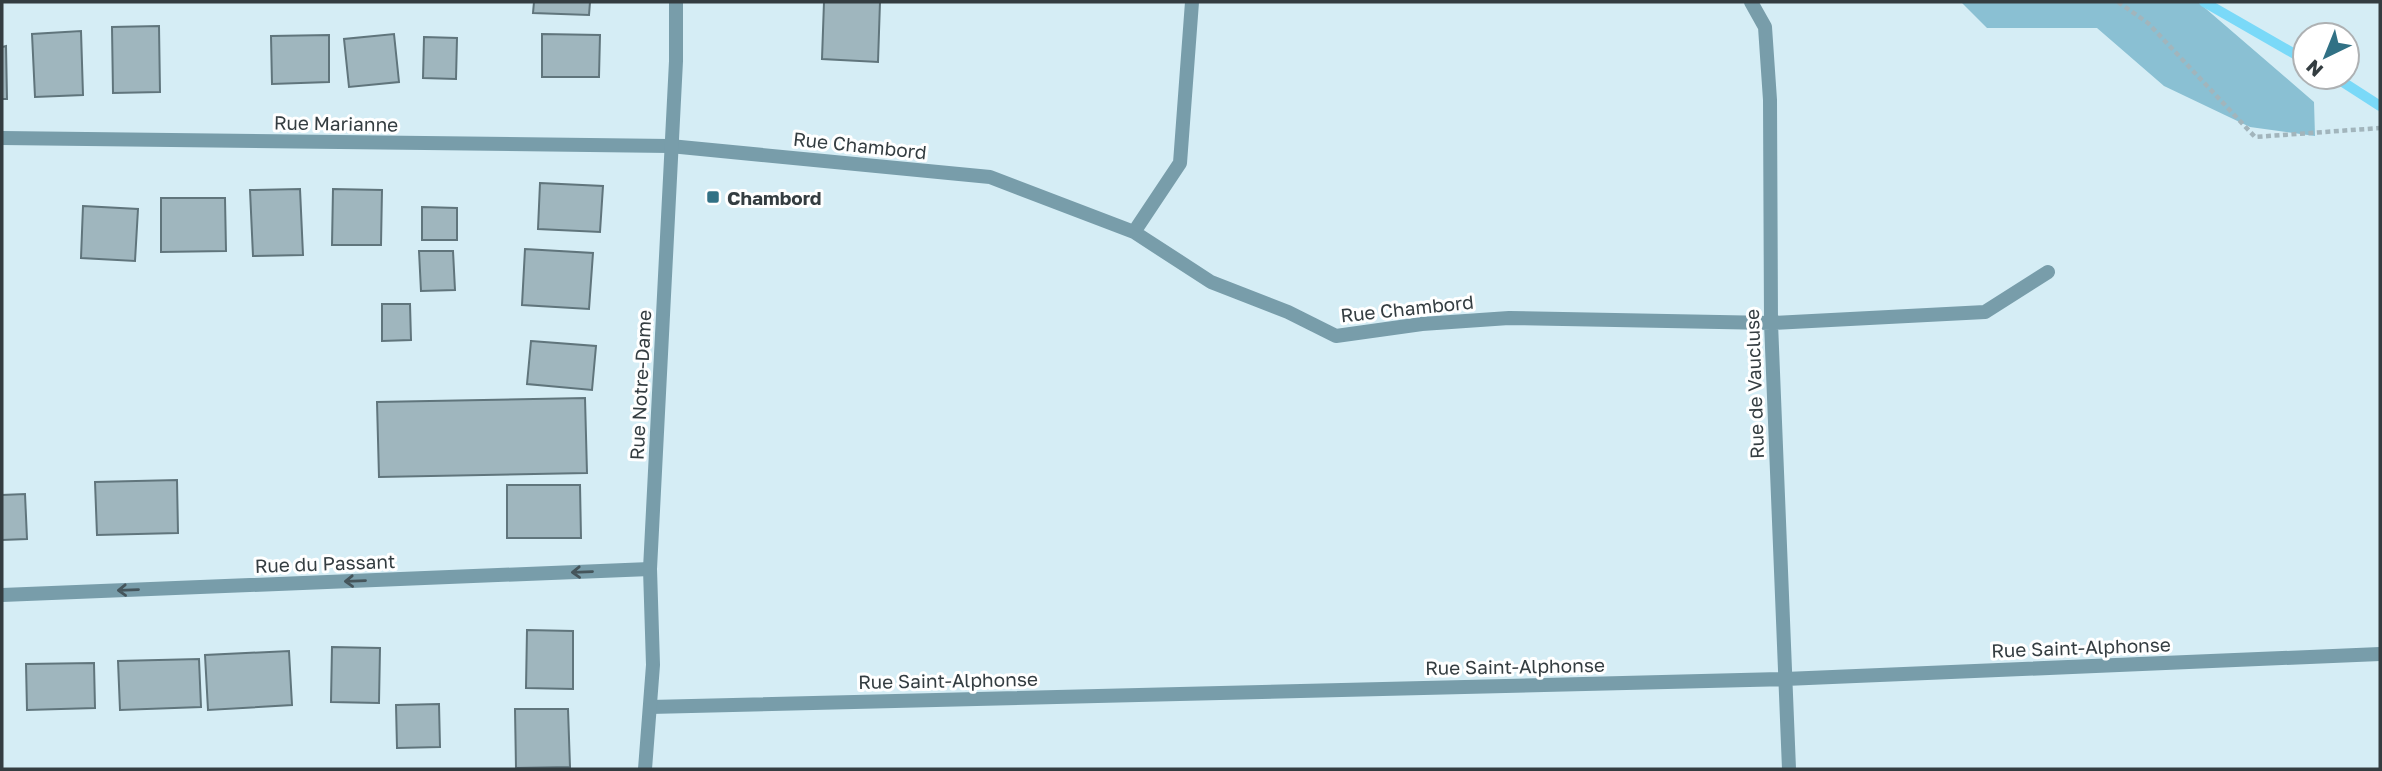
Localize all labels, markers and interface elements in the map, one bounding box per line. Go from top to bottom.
north arrow [2291,21,2361,91]
text: N [2301,55,2327,82]
street label: Rue Marianne [274,110,398,136]
street label: Rue Chambord [792,127,928,163]
place label: Chambord [727,186,822,209]
marker: Chambord [705,189,721,205]
street label: Rue Chambord [1339,290,1475,326]
street label: Rue Notre-Dame [625,309,655,461]
street label: Rue de Vaucluse [1740,309,1768,459]
street label: Rue du Passant [254,549,396,577]
one-way arrow [571,565,594,578]
one-way arrow [344,574,367,587]
one-way arrow [116,584,139,597]
street label: Rue Saint-Alphonse [1991,632,2171,662]
street label: Rue Saint-Alphonse [1425,653,1605,679]
street label: Rue Saint-Alphonse [858,667,1038,693]

